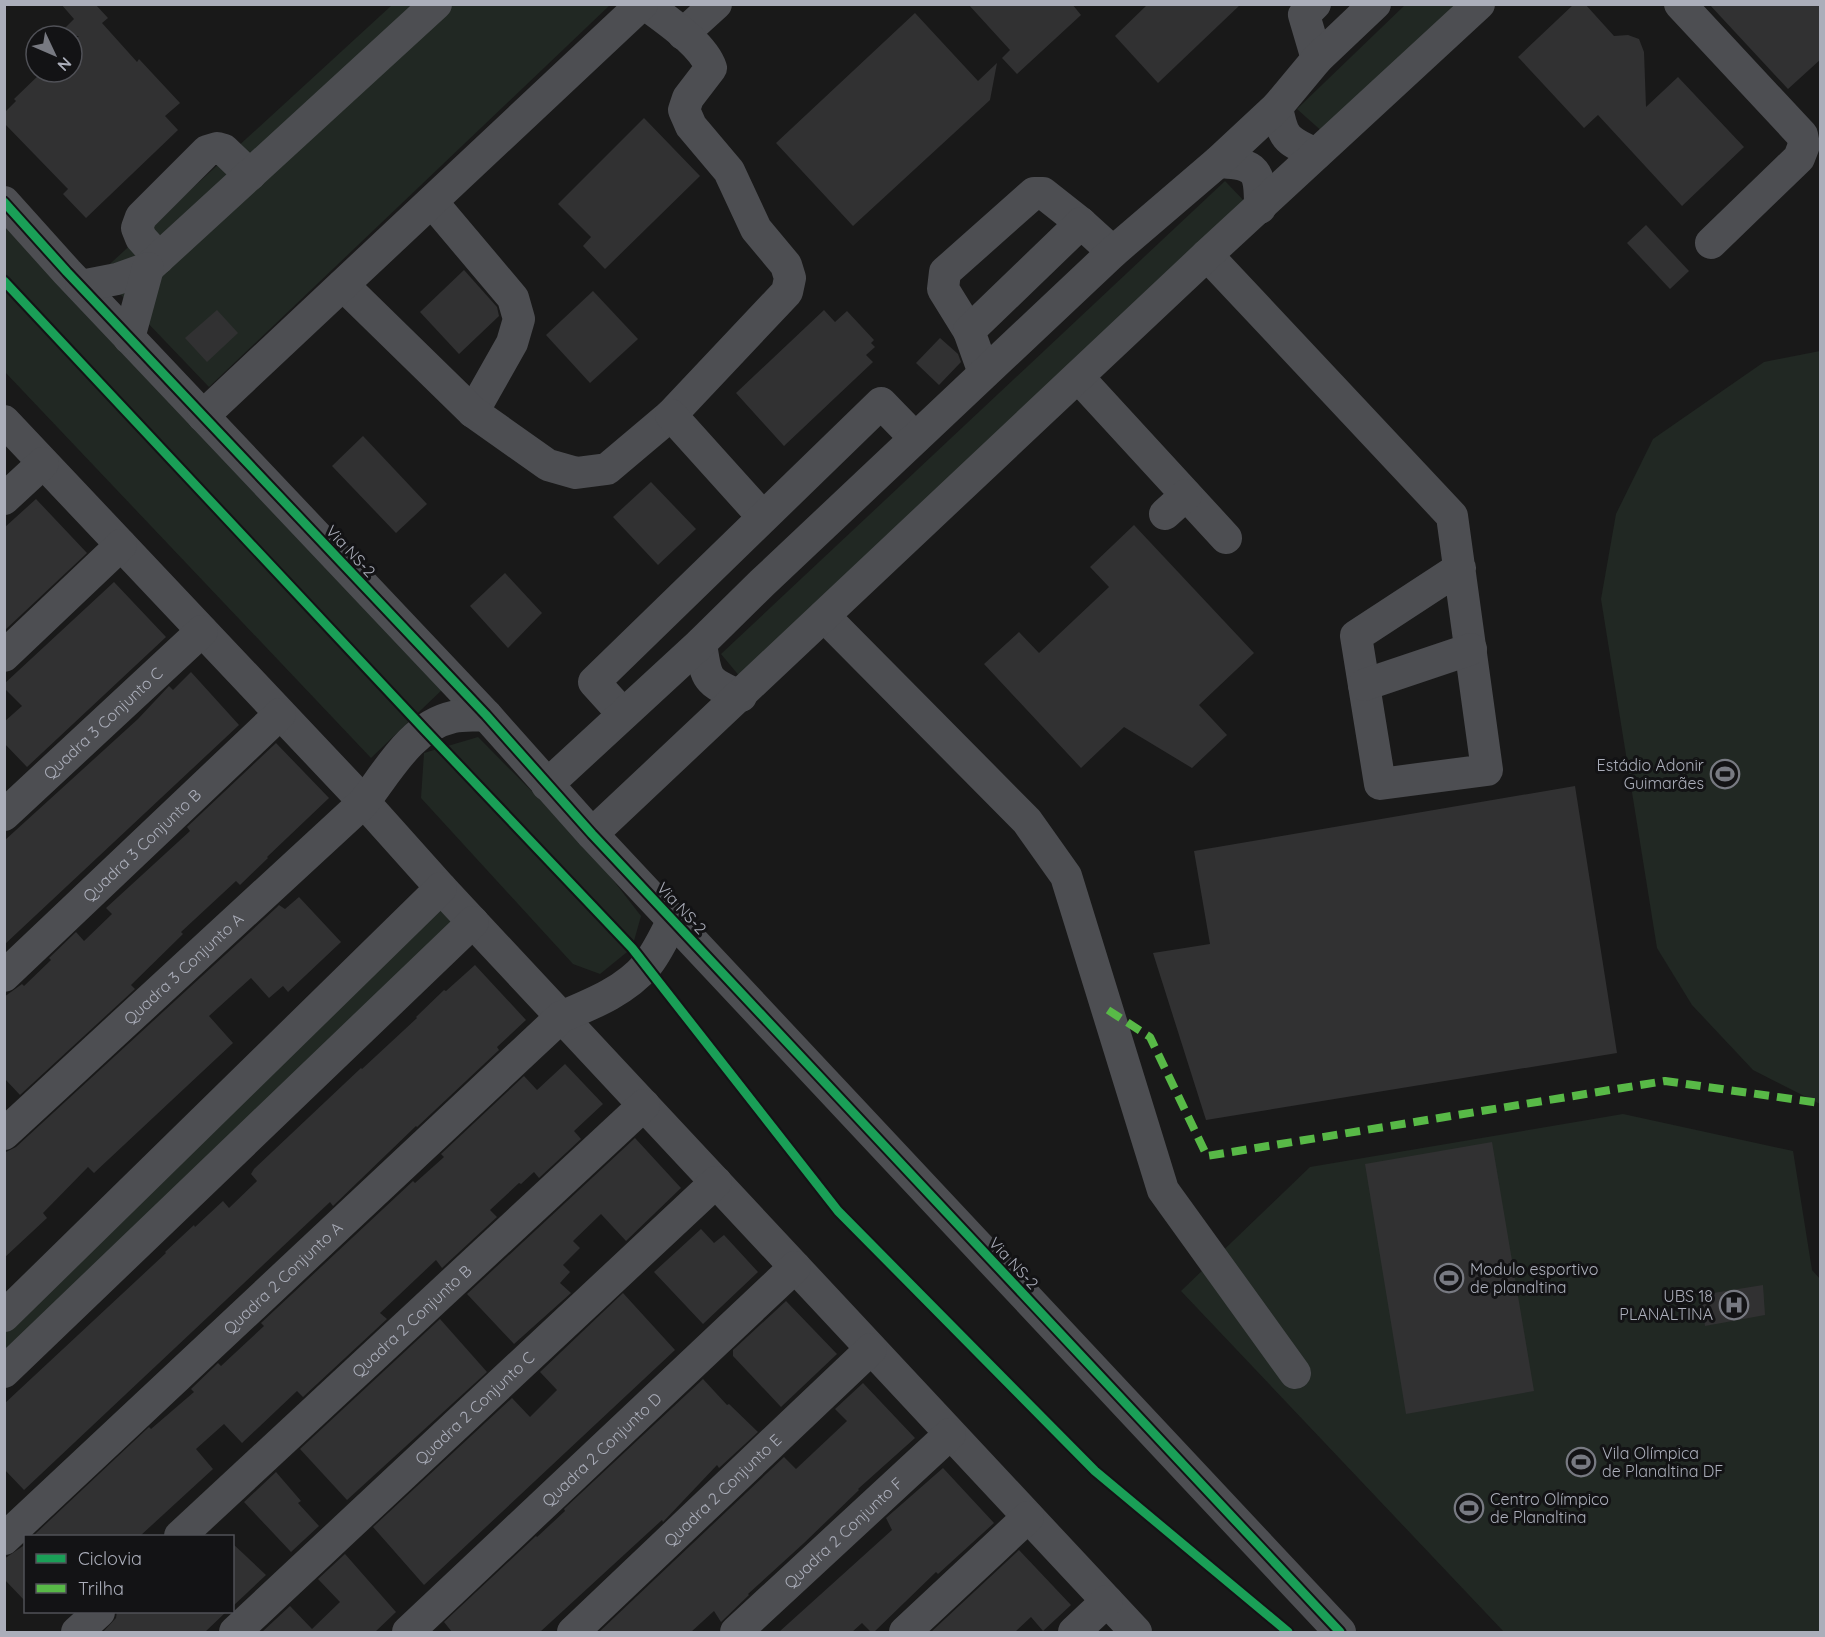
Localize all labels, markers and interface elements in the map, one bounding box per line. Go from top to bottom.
north arrow [24,24,84,84]
text: N [54,53,76,76]
street label: Via NS-2 [322,521,380,581]
street label: Quadra 3 Conjunto C [39,663,167,783]
place label: Estádio Adonir Guimarães [1597,755,1704,793]
sports icon: Estádio Adonir Guimarães [1709,758,1741,790]
street label: Quadra 3 Conjunto B [78,784,205,906]
street label: Via NS-2 [653,878,711,938]
street label: Quadra 3 Conjunto A [119,909,247,1029]
street label: Quadra 2 Conjunto A [219,1217,346,1338]
street label: Via NS-2 [985,1233,1043,1293]
place label: Modulo esportivo de planaltina [1470,1259,1598,1297]
street label: Quadra 2 Conjunto B [348,1260,476,1381]
sports icon: Modulo esportivo de planaltina [1433,1262,1465,1294]
place label: UBS 18 PLANALTINA [1619,1286,1713,1324]
hospital icon: UBS 18 PLANALTINA [1718,1289,1750,1321]
street label: Quadra 2 Conjunto C [411,1347,538,1469]
street label: Quadra 2 Conjunto D [537,1388,666,1511]
street label: Quadra 2 Conjunto E [659,1430,785,1551]
place label: Vila Olímpica de Planaltina DF [1602,1443,1723,1481]
sports icon: Vila Olímpica de Planaltina DF [1565,1446,1597,1478]
street label: Quadra 2 Conjunto F [780,1473,907,1593]
place label: Centro Olímpico de Planaltina [1490,1489,1609,1527]
sports icon: Centro Olímpico de Planaltina [1453,1492,1485,1524]
legend [24,1535,234,1613]
text: Ciclovia [78,1547,142,1570]
text: Trilha [78,1577,124,1600]

